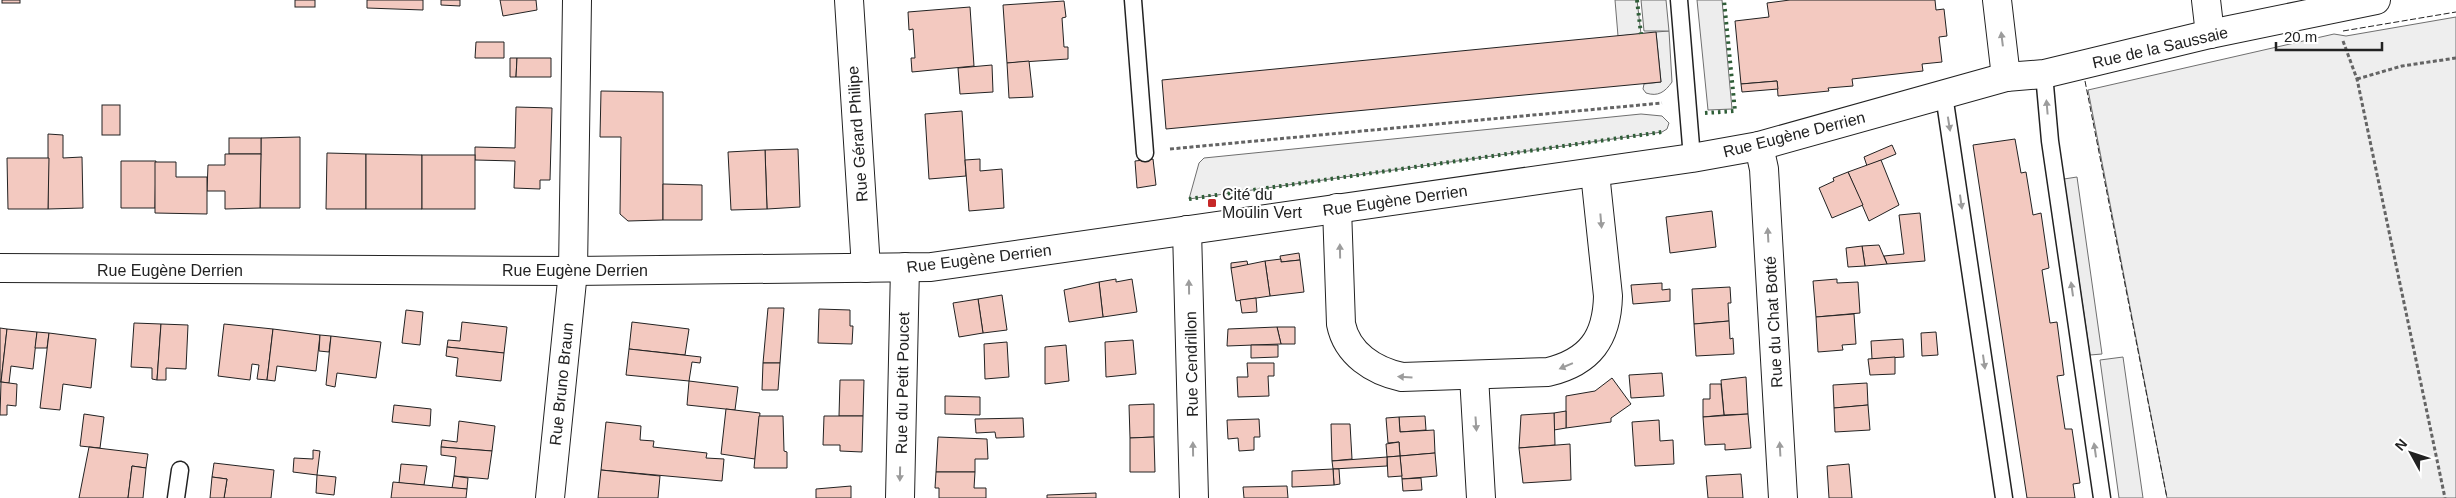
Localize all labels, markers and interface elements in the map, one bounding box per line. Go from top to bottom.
scale bar [2276,20,2382,52]
street label: Rue de la Saussaie [2091,24,2230,71]
text: 20 m [2284,28,2317,45]
one-way arrow [1998,30,2006,46]
street label: Rue Gérard Philipe [844,65,871,202]
one-way arrow [2043,99,2051,115]
street label: Rue Eugène Derrien [1721,109,1867,160]
one-way arrow [1945,116,1953,132]
street label: Rue Eugène Derrien [1322,182,1468,219]
place label: Cité du Moulin Vert [1222,186,1303,221]
one-way arrow [1957,194,1965,210]
marker: Cité du Moulin Vert [1206,197,1218,209]
one-way arrow [1598,214,1606,230]
one-way arrow [1763,226,1771,242]
street label: Rue Eugène Derrien [906,241,1052,276]
one-way arrow [1336,243,1344,259]
street label: Rue du Chat Botté [1762,256,1785,388]
street label: Rue Eugène Derrien [97,262,243,279]
street label: Rue Eugène Derrien [502,262,648,279]
one-way arrow [1185,279,1193,295]
one-way arrow [2068,281,2076,297]
street label: Rue du Petit Poucet [893,311,912,454]
street label: Rue Cendrillon [1182,311,1201,417]
street label: Rue Bruno Braun [547,322,576,446]
one-way arrow [1981,355,1989,371]
one-way arrow [1559,362,1573,370]
one-way arrow [1397,372,1413,380]
one-way arrow [1473,417,1481,433]
north arrow [2386,428,2436,478]
text: N [2392,436,2410,454]
one-way arrow [1188,441,1196,457]
one-way arrow [1776,441,1784,457]
one-way arrow [2091,441,2099,457]
one-way arrow [896,466,904,482]

